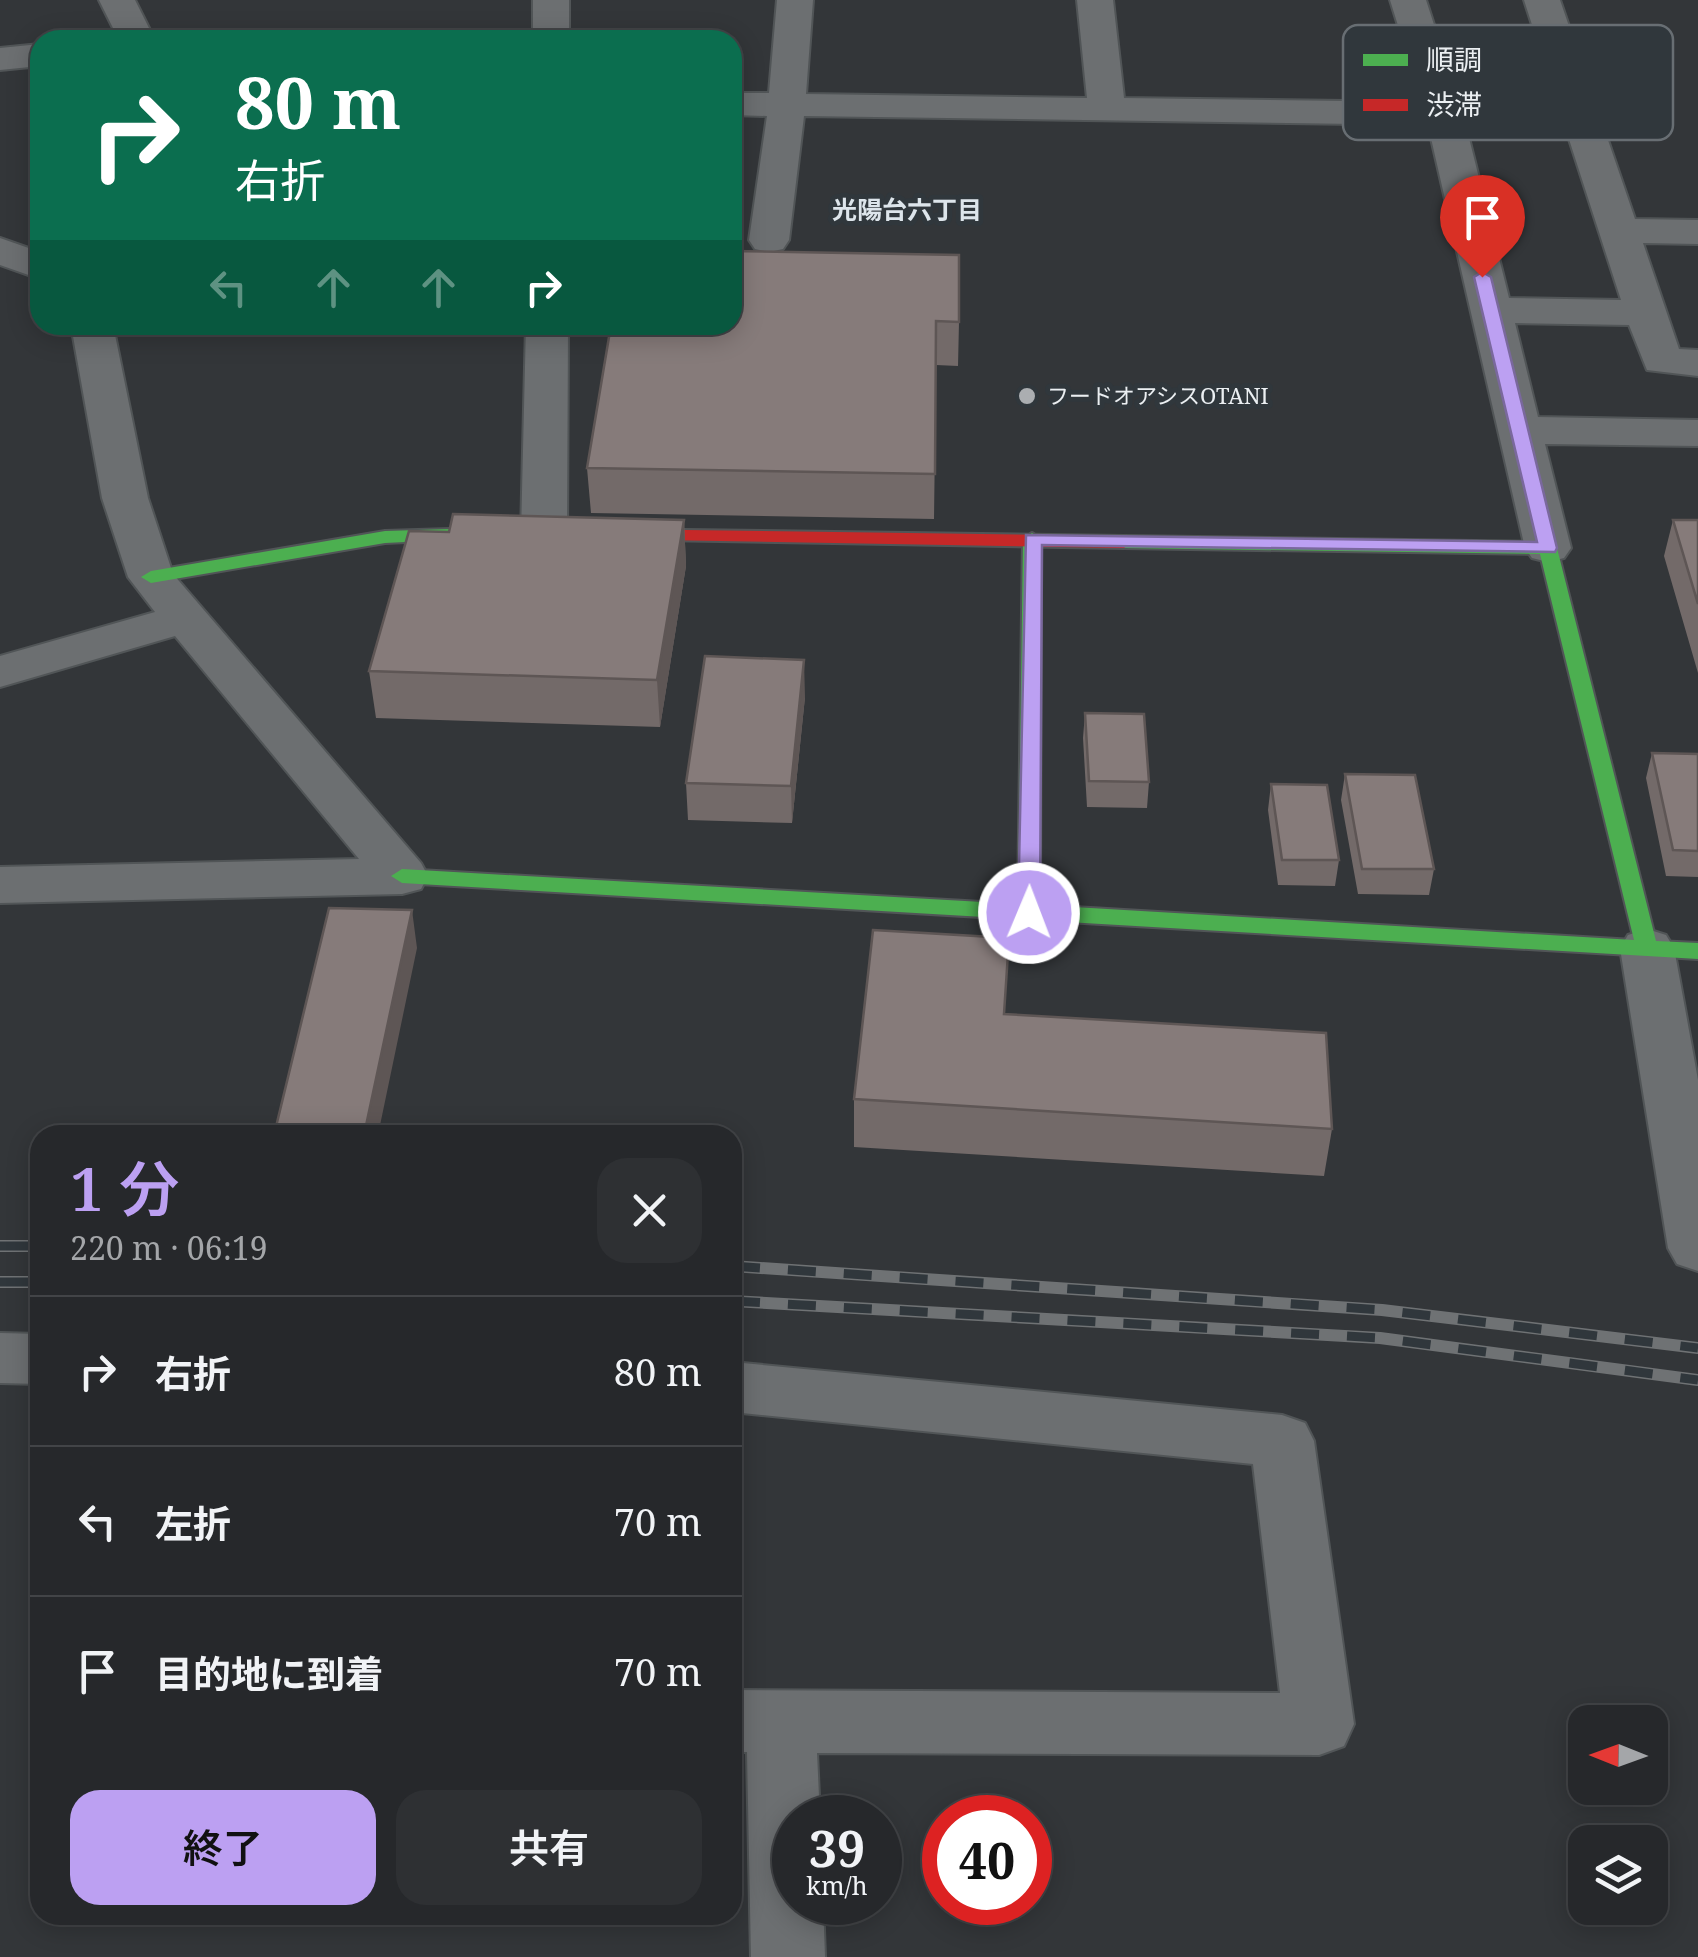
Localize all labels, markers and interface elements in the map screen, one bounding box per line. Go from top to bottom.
legend [1343,25,1673,140]
text: 順調 [1426,40,1482,78]
text: 80 m [235,54,401,150]
icon: right [70,70,200,200]
text: 渋滞 [1426,85,1482,123]
text: 右折 [235,149,325,210]
pin [1440,175,1525,278]
icon: arrive [1455,190,1510,245]
district label: 光陽台六丁目 [832,192,982,226]
icon: left [201,260,256,315]
icon: ahead [306,260,361,315]
icon: ahead [411,260,466,315]
icon: right [516,260,571,315]
place label: フードオアシスOTANI [1047,380,1269,410]
marker: フードオアシスOTANI [1016,385,1038,407]
position arrow [977,861,1081,965]
text: 1 分 [70,1147,179,1229]
button: close [597,1158,702,1263]
text: 220 m · 06:19 [70,1226,268,1269]
icon: right [70,1344,125,1399]
text: 80 m [614,1345,702,1397]
text: 右折 [155,1347,231,1399]
icon: left [70,1494,125,1549]
text: 70 m [614,1495,702,1547]
text: 左折 [155,1497,231,1549]
icon: arrive [70,1644,125,1699]
text: 70 m [614,1645,702,1697]
text: 目的地に到着 [155,1647,383,1699]
north arrow [1568,1705,1668,1805]
map controls [1568,1705,1668,1925]
button: 終了 [70,1790,376,1905]
button: 共有 [396,1790,702,1905]
speed limit sign: 40 [922,1795,1052,1925]
text: 39 [809,1814,865,1882]
button: layers [1568,1825,1668,1925]
text: km/h [806,1868,868,1902]

